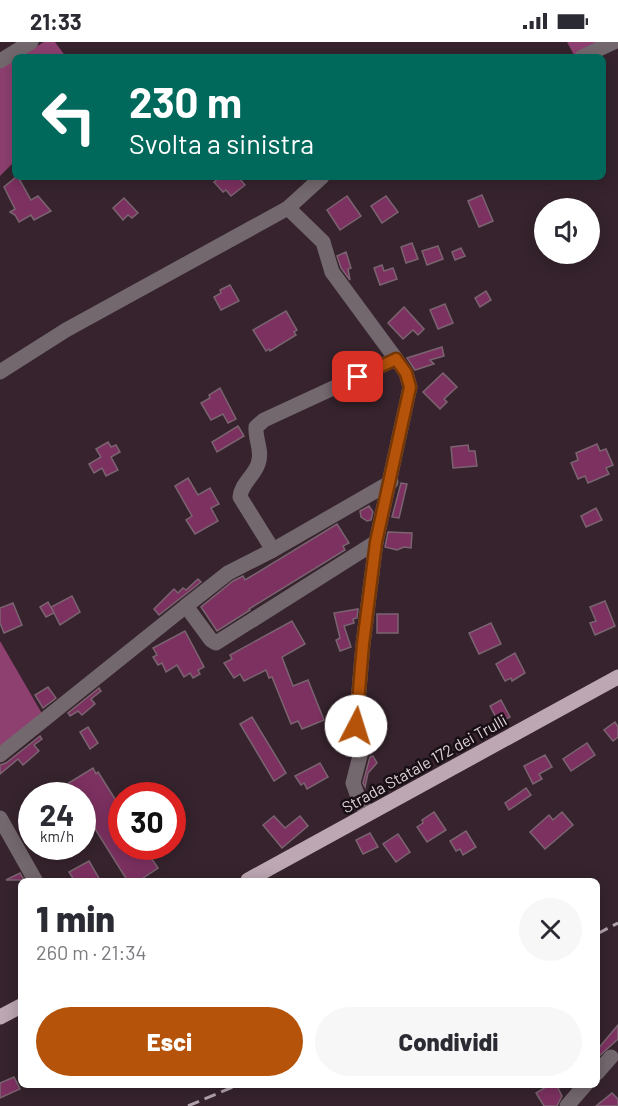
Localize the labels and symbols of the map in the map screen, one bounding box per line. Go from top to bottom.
pin [332,351,383,402]
position arrow [324,694,388,758]
street label: Strada Statale 172 dei Trulli [338,710,510,816]
speed limit sign: 30 [108,782,186,860]

